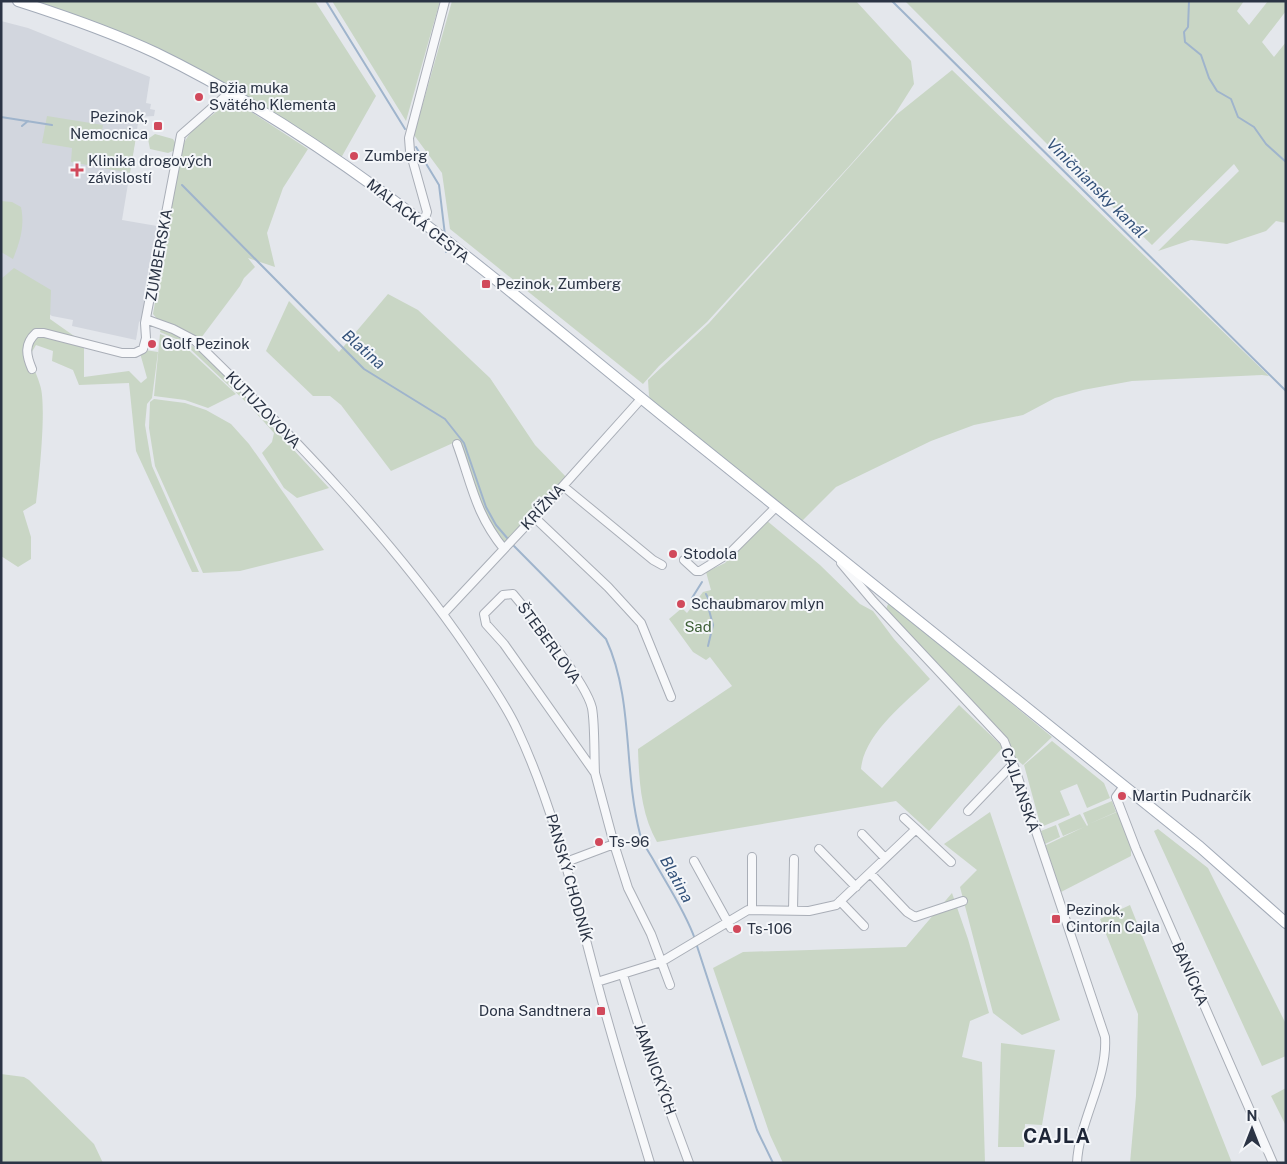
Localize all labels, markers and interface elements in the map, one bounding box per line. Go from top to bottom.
place label: Božia muka Svätého Klementa [209,79,336,113]
marker: Božia muka Svätého Klementa [193,91,205,103]
place label: Pezinok, Nemocnica [70,108,148,142]
marker: Pezinok, Nemocnica [152,120,164,132]
water label: Viničniansky kanál [1043,134,1151,242]
place label: Zumberg [364,147,428,164]
marker: Zumberg [348,150,360,162]
place label: Klinika drogových závislostí [88,152,212,186]
marker: Klinika drogových závislostí [70,163,84,177]
street label: MALACKÁ CESTA [364,175,473,266]
street label: ZUMBERSKA [142,207,175,303]
place label: Pezinok, Zumberg [496,275,621,292]
marker: Pezinok, Zumberg [480,278,492,290]
water label: Blatina [338,326,389,373]
place label: Golf Pezinok [162,335,250,352]
marker: Golf Pezinok [146,338,158,350]
street label: KUTUZOVOVA [223,368,304,452]
street label: KRÍŽNA [517,480,568,533]
place label: Stodola [683,545,737,562]
marker: Stodola [667,548,679,560]
place label: Schaubmarov mlyn [691,595,824,612]
marker: Schaubmarov mlyn [675,598,687,610]
street label: ŠTEBERLOVA [514,599,585,687]
park label: Sad [684,618,712,635]
street label: CAJLANSKÁ [998,745,1043,835]
place label: Martin Pudnarčík [1132,787,1251,804]
marker: Martin Pudnarčík [1116,790,1128,802]
street label: PANSKÝ CHODNÍK [543,812,596,944]
place label: Ts-96 [609,833,649,850]
marker: Ts-96 [593,836,605,848]
water label: Blatina [656,852,697,906]
place label: Pezinok, Cintorín Cajla [1066,901,1160,935]
marker: Pezinok, Cintorín Cajla [1050,913,1062,925]
place label: Ts-106 [747,920,792,937]
marker: Ts-106 [731,923,743,935]
street label: BANÍCKA [1169,939,1212,1008]
place label: Dona Sandtnera [479,1002,591,1019]
marker: Dona Sandtnera [595,1005,607,1017]
street label: JAMNICKÝCH [631,1021,680,1117]
north arrow [1227,1104,1277,1154]
text: N [1247,1108,1257,1124]
district label: CAJLA [1023,1124,1091,1148]

